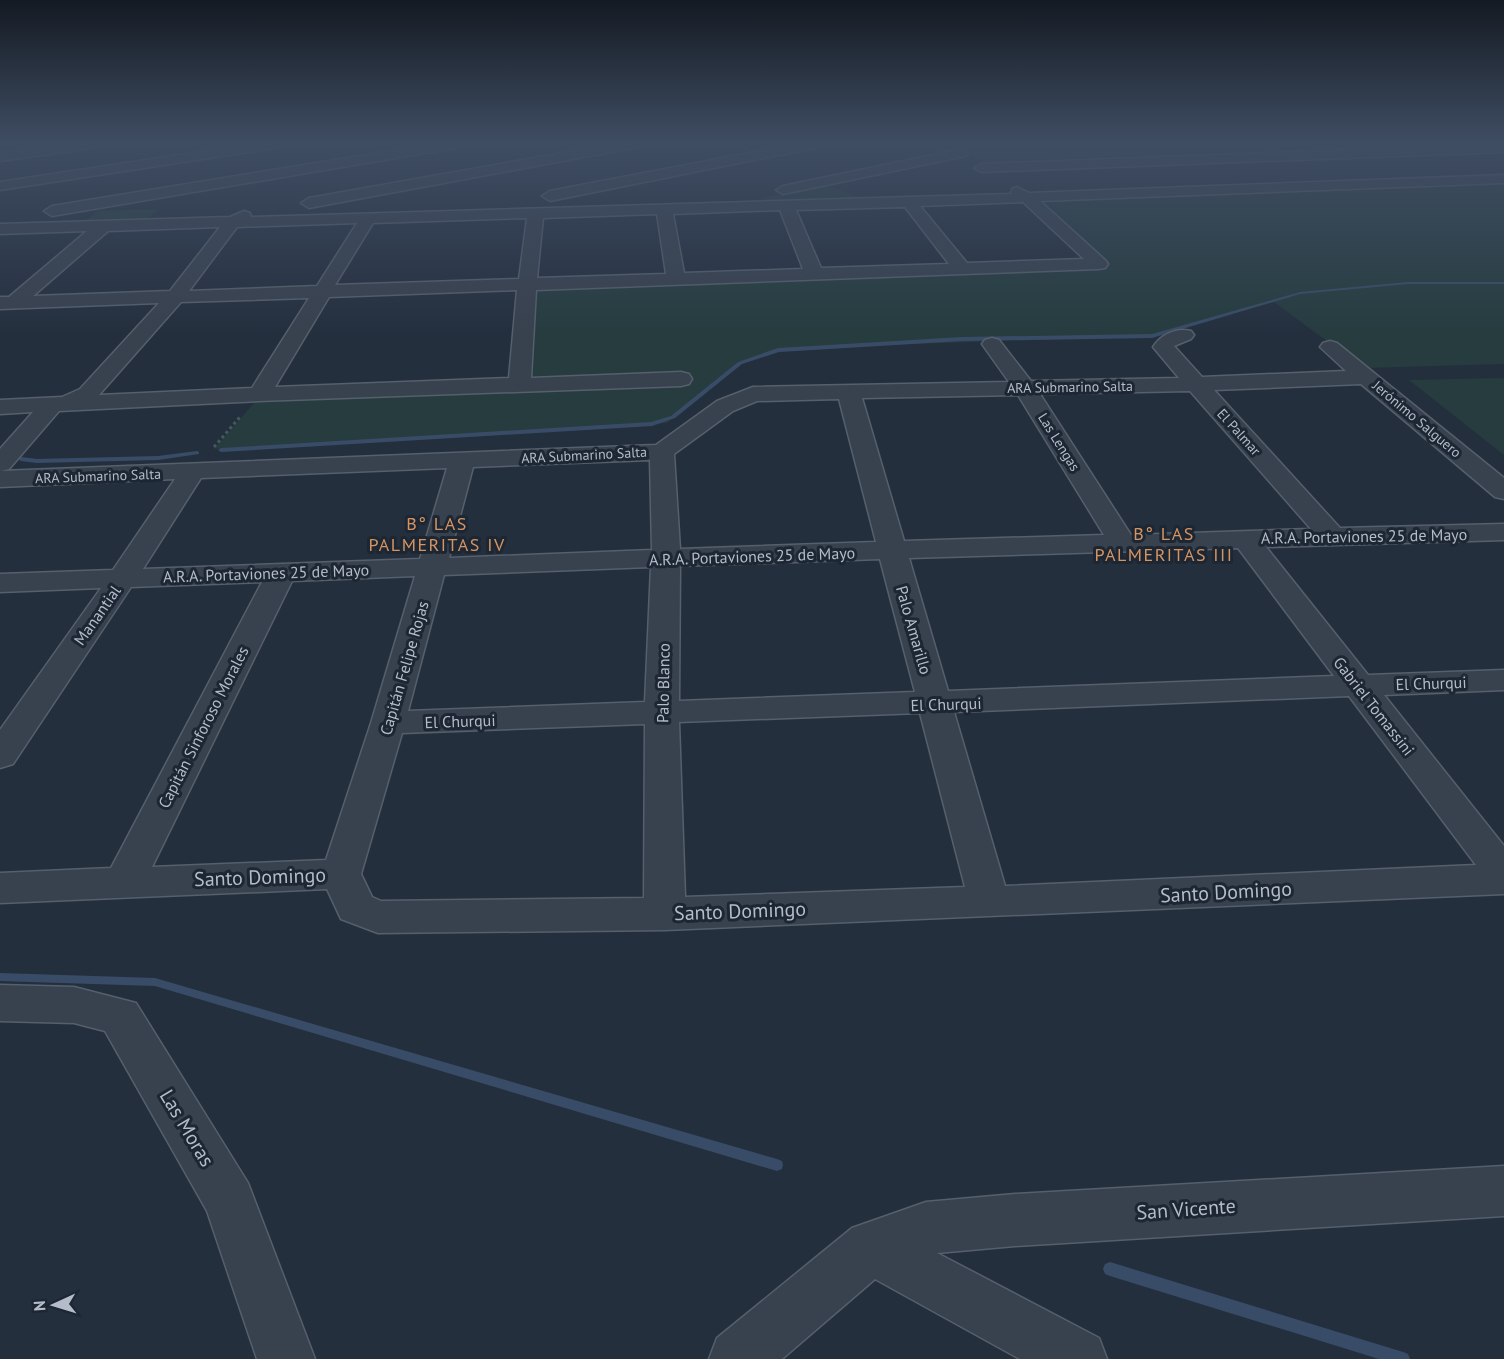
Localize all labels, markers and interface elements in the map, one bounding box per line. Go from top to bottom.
street label: Jerónimo Salguero [1368,376,1465,461]
street label: ARA Submarino Salta [1007,377,1133,397]
street label: El Palmar [1213,405,1265,459]
street label: Las Lengas [1034,410,1084,474]
street label: ARA Submarino Salta [521,443,647,467]
street label: ARA Submarino Salta [35,465,161,487]
district label: B° LAS PALMERITAS IV [368,512,506,556]
district label: B° LAS PALMERITAS III [1095,522,1234,566]
street label: A.R.A. Portaviones 25 de Mayo [1261,524,1467,548]
street label: A.R.A. Portaviones 25 de Mayo [649,542,855,570]
street label: A.R.A. Portaviones 25 de Mayo [163,559,369,587]
street label: Manantial [69,581,125,649]
street label: Palo Amarillo [892,583,936,677]
street label: Capitán Felipe Rojas [375,598,433,737]
street label: Capitán Sinforoso Morales [153,643,253,811]
street label: Palo Blanco [652,643,674,723]
street label: Gabriel Tomassini [1329,653,1419,759]
street label: El Churqui [1395,672,1467,694]
street label: El Churqui [910,693,982,715]
street label: El Churqui [424,710,496,732]
street label: Santo Domingo [194,862,326,892]
street label: Santo Domingo [1159,876,1293,908]
street label: Santo Domingo [674,896,806,926]
street label: Las Moras [154,1085,220,1171]
street label: San Vicente [1136,1193,1236,1225]
north arrow [24,1275,84,1335]
text: N [29,1300,49,1312]

